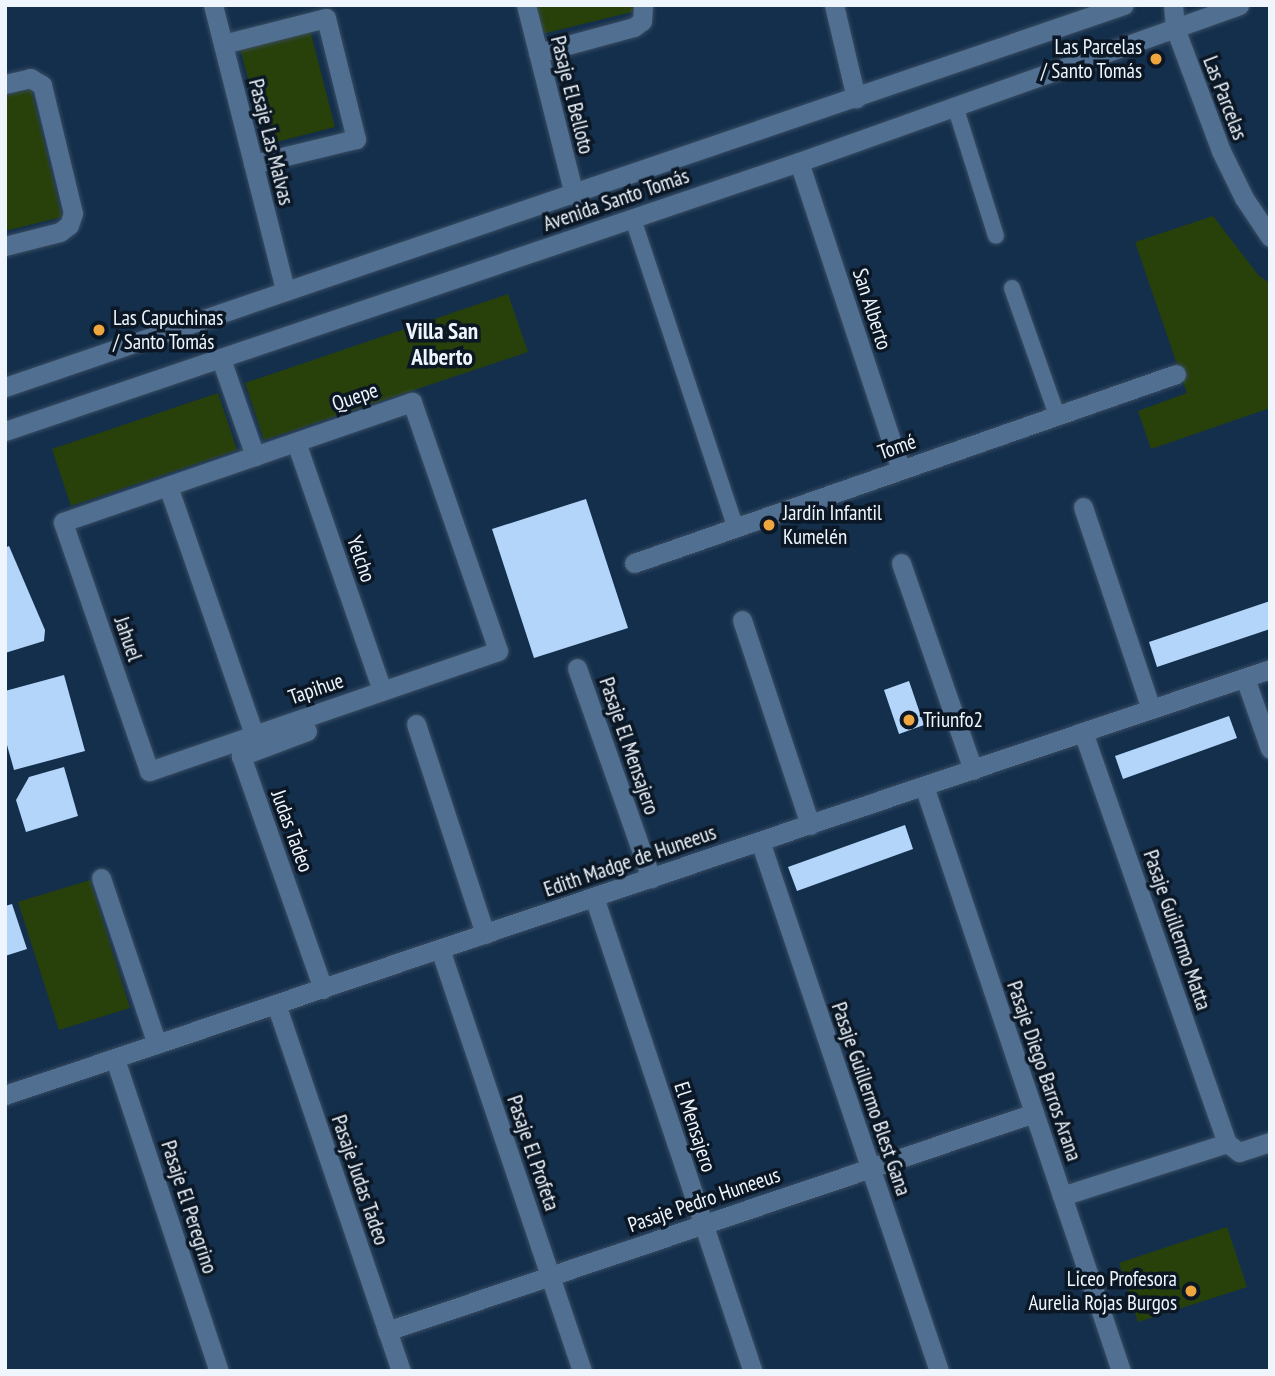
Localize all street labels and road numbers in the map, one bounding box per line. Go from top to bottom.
street label: Pasaje El Belloto [545,33,599,157]
street label: Las Parcelas [1198,53,1252,143]
street label: Pasaje Las Malvas [243,76,299,208]
street label: Avenida Santo Tomás [540,163,692,237]
street label: San Alberto [847,265,897,353]
street label: Quepe [329,377,381,417]
street label: Tomé [875,429,919,465]
street label: Yelcho [341,532,381,586]
street label: Jahuel [109,613,147,665]
street label: Tapihue [285,668,347,710]
street label: Pasaje El Mensajero [594,674,664,818]
street label: Judas Tadeo [265,786,319,876]
street label: Edith Madge de Huneeus [541,820,719,902]
street label: Pasaje Guillermo Matta [1138,847,1216,1013]
street label: Pasaje Diego Barros Arana [1001,977,1087,1165]
street label: Pasaje Guillermo Blest Gana [826,999,916,1199]
street label: El Mensajero [669,1079,721,1175]
street label: Pasaje El Profeta [501,1092,565,1214]
street label: Pasaje Judas Tadeo [326,1111,394,1249]
street label: Pasaje El Peregrino [156,1137,222,1277]
street label: Pasaje Pedro Huneeus [625,1162,783,1238]

